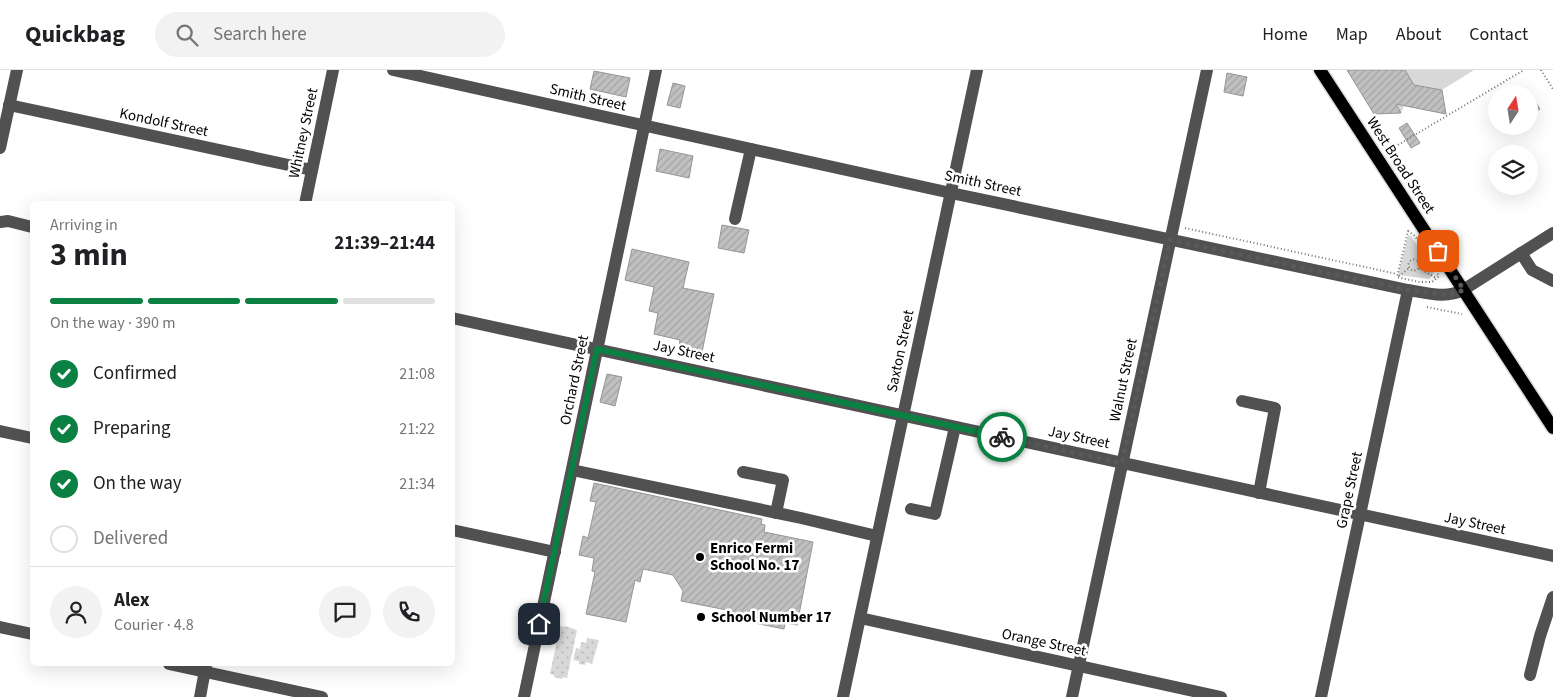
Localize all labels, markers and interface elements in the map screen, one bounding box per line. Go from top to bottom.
search box [155,12,505,57]
text: Quickbag [25,17,125,52]
icon: search [173,21,201,49]
text: Search here [213,21,307,48]
text: Home [1262,22,1308,47]
text: Map [1336,22,1368,47]
text: About [1396,22,1441,47]
text: Contact [1469,22,1528,47]
street label: Smith Street [548,78,628,116]
north arrow [1488,85,1538,135]
map controls [1488,85,1538,195]
street label: Whitney Street [284,86,323,180]
street label: Kondolf Street [118,103,210,142]
street label: West Broad Street [1361,113,1440,218]
button: layers [1488,145,1538,195]
street label: Smith Street [943,165,1023,202]
text: Arriving in [50,214,118,236]
text: 21:39–21:44 [334,230,435,257]
pin [1417,230,1459,272]
text: 3 min [50,232,128,278]
icon: bag [1424,237,1452,265]
street label: Saxton Street [882,308,919,394]
text: On the way · 390 m [50,312,175,334]
street label: Orchard Street [555,333,594,427]
street label: Jay Street [651,335,717,368]
street label: Walnut Street [1104,336,1143,424]
icon: check [50,360,78,388]
text: Confirmed [93,360,177,387]
text: 21:08 [399,363,435,385]
courier [977,412,1027,462]
icon: check [50,415,78,443]
text: Preparing [93,415,171,442]
text: 21:22 [399,418,435,440]
street label: Jay Street [1046,421,1112,454]
icon: bike [988,423,1016,451]
street label: Grape Street [1331,450,1368,530]
icon: check [50,470,78,498]
text: On the way [93,470,182,497]
text: 21:34 [399,473,435,495]
street label: Jay Street [1442,507,1508,540]
text: Delivered [93,525,168,552]
place label: Enrico Fermi School No. 17 [710,538,799,576]
marker: Enrico Fermi School No. 17 [694,551,706,563]
button: person [50,586,102,638]
button: chat [319,586,371,638]
button: phone [383,586,435,638]
text: Alex [114,587,150,614]
pin [518,603,560,645]
place label: School Number 17 [711,607,831,628]
icon: home [525,610,553,638]
marker: School Number 17 [695,611,707,623]
text: Courier · 4.8 [114,614,194,636]
street label: Orange Street [1000,623,1088,662]

